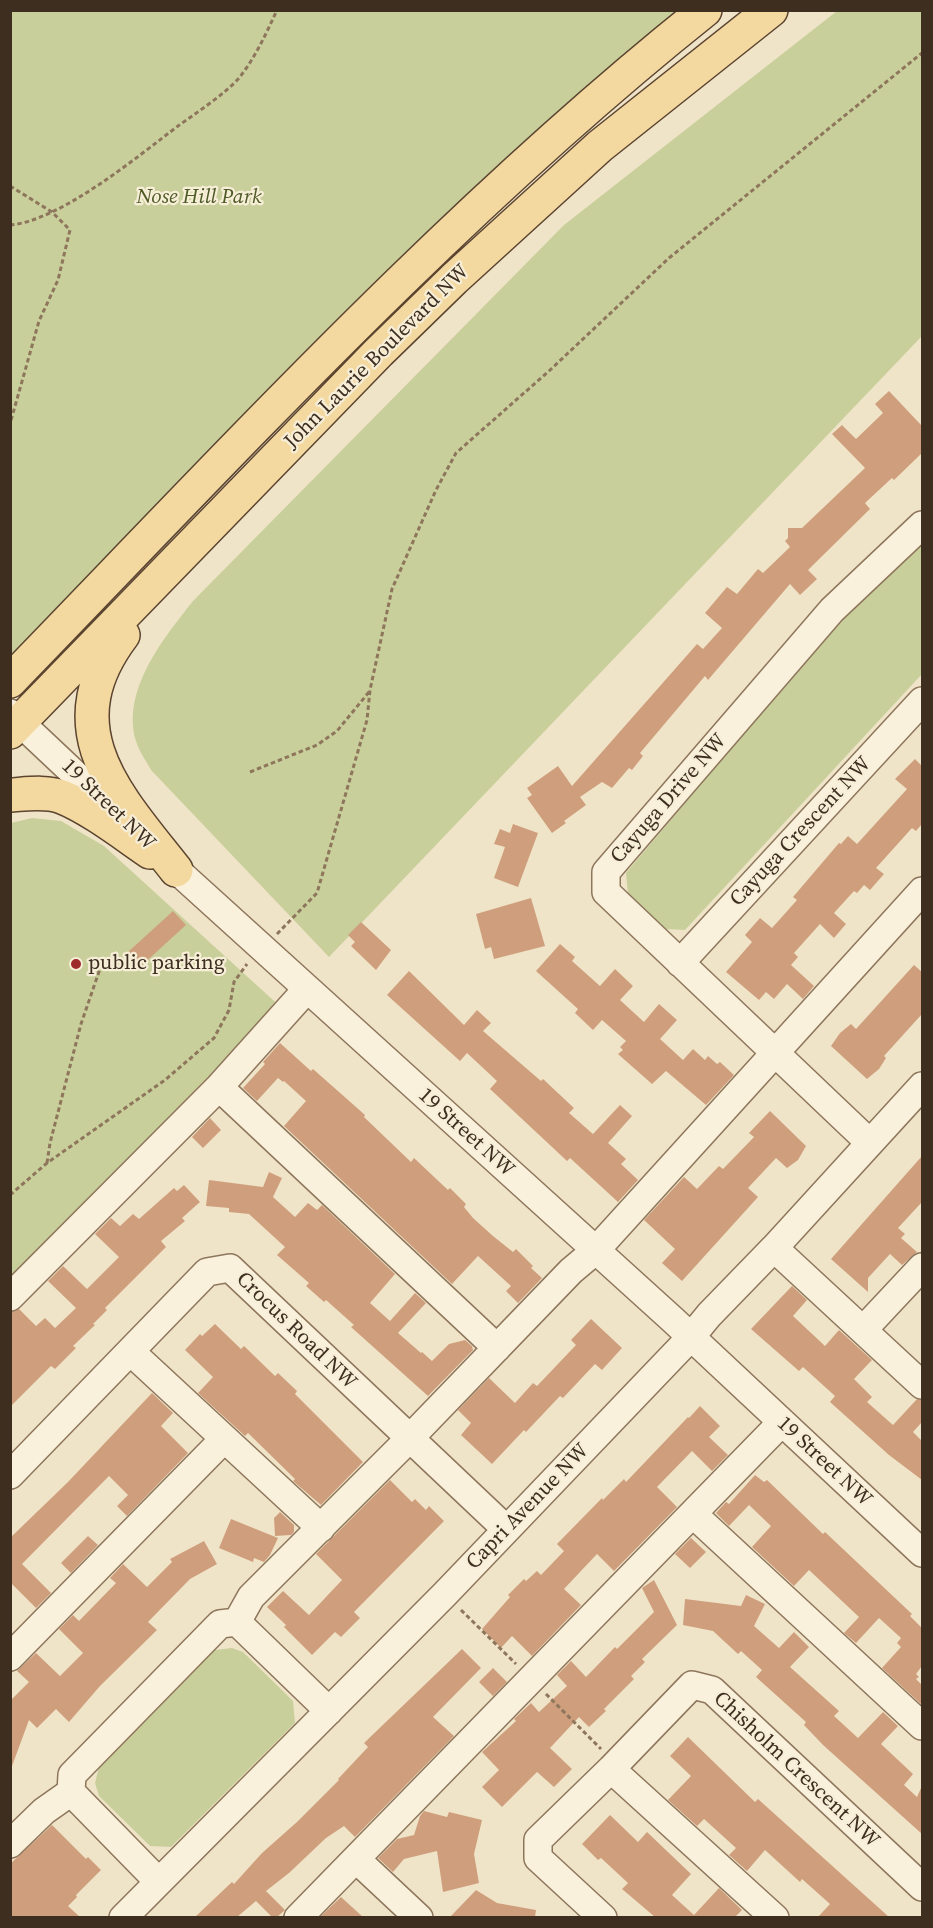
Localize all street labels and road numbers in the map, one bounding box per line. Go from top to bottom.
street label: John Laurie Boulevard NW [279,259,475,455]
street label: Cayuga Drive NW [606,729,732,869]
street label: Cayuga Crescent NW [725,752,877,912]
street label: 19 Street NW [56,754,160,856]
street label: 19 Street NW [413,1083,519,1183]
street label: Crocus Road NW [230,1267,362,1395]
street label: 19 Street NW [771,1412,877,1512]
street label: Capri Avenue NW [462,1439,594,1575]
street label: Chisholm Crescent NW [708,1687,884,1853]

